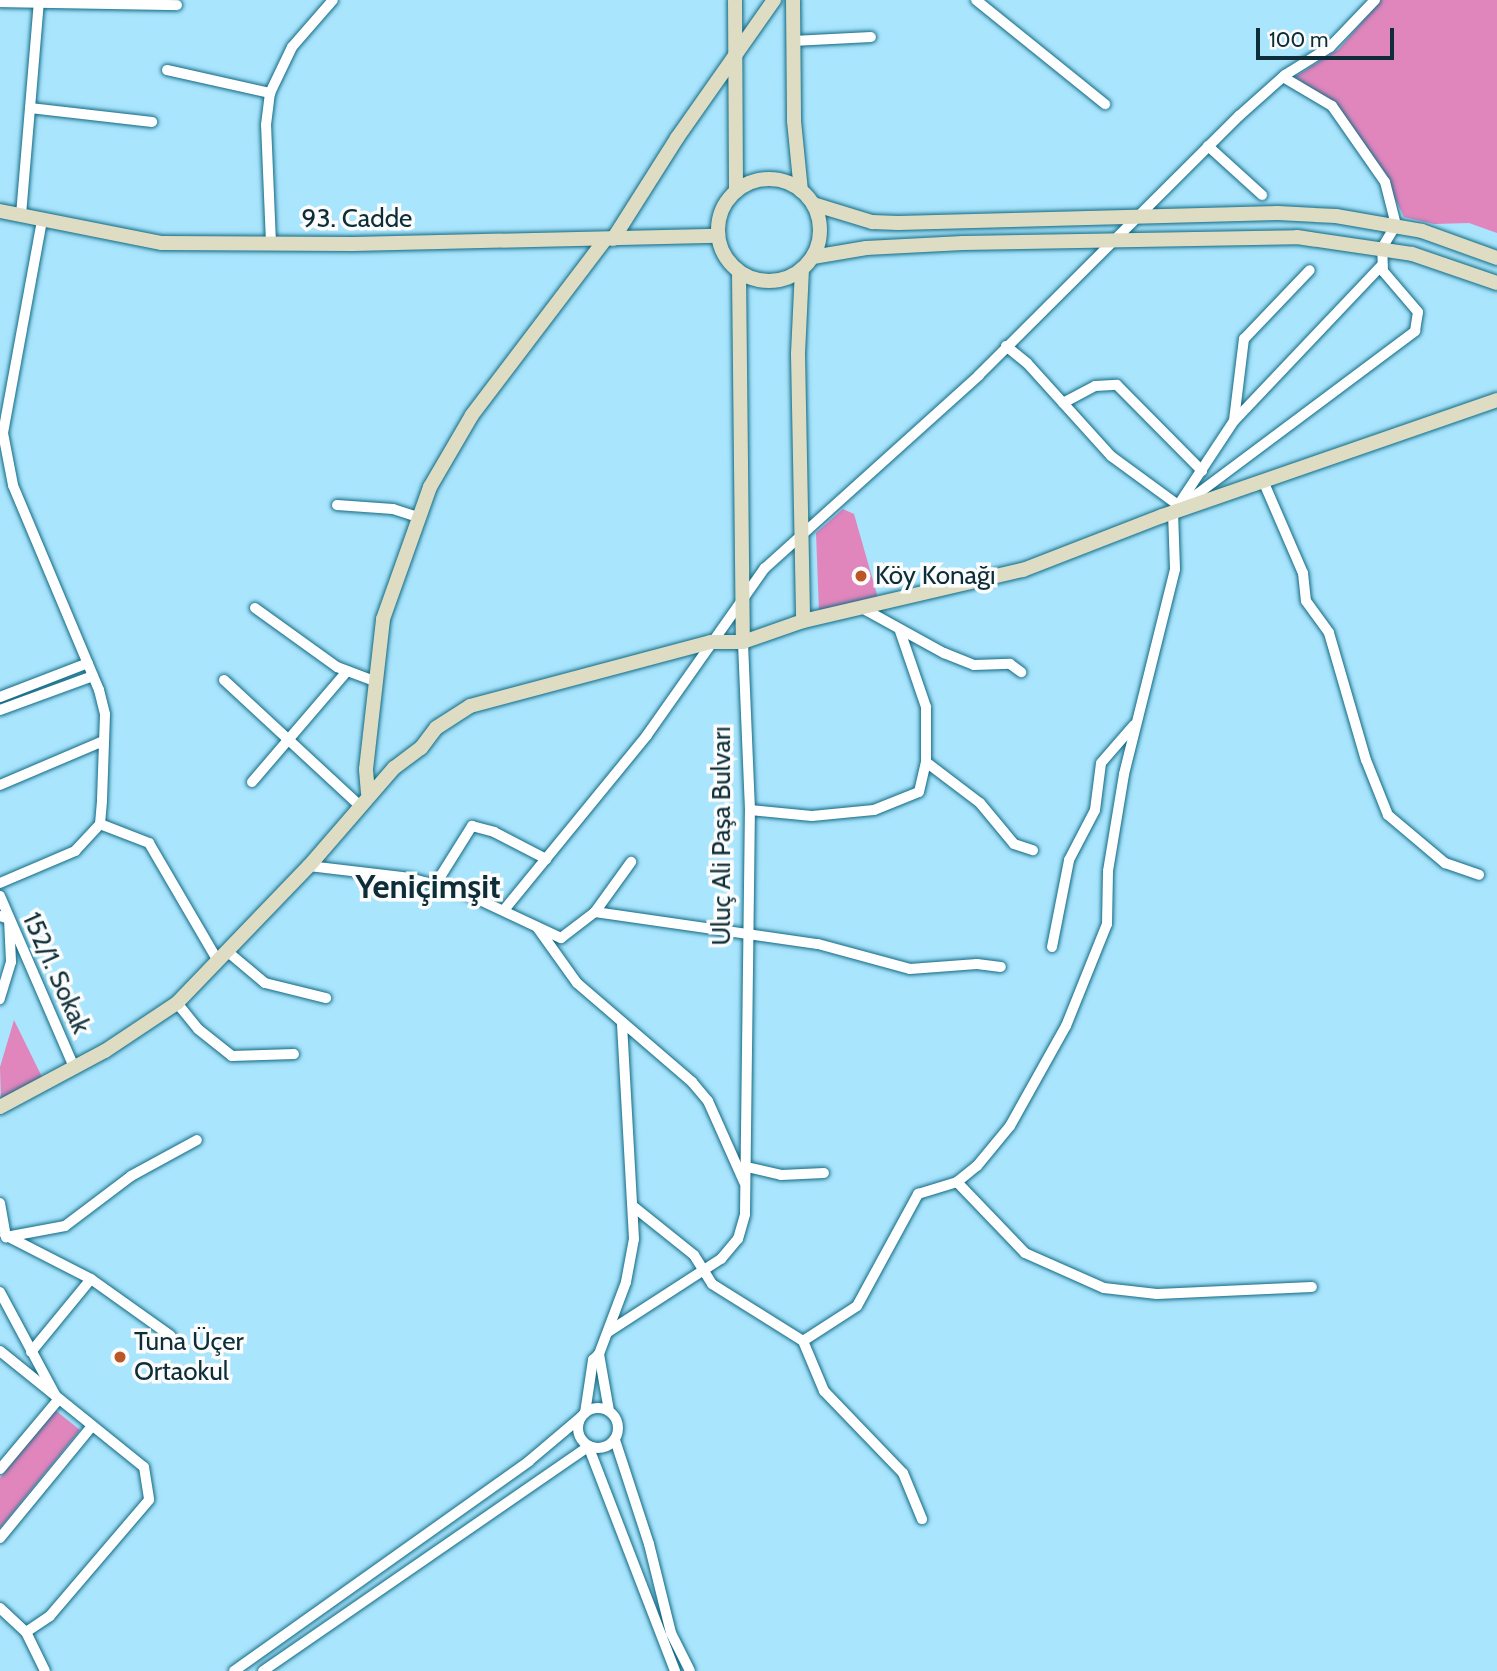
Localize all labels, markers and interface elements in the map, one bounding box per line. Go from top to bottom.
scale bar [1259,14,1397,58]
text: 100 m [1269,27,1328,52]
street label: 93. Cadde [302,203,412,235]
place label: Köy Konağı [875,560,995,592]
marker: Köy Konağı [853,568,869,584]
street label: Uluç Ali Paşa Bulvarı [706,726,738,946]
district label: Yeniçimşit [355,867,501,907]
street label: 152/1. Sokak [15,908,97,1038]
place label: Tuna Üçer Ortaokul [134,1326,244,1388]
marker: Tuna Üçer Ortaokul [112,1349,128,1365]

